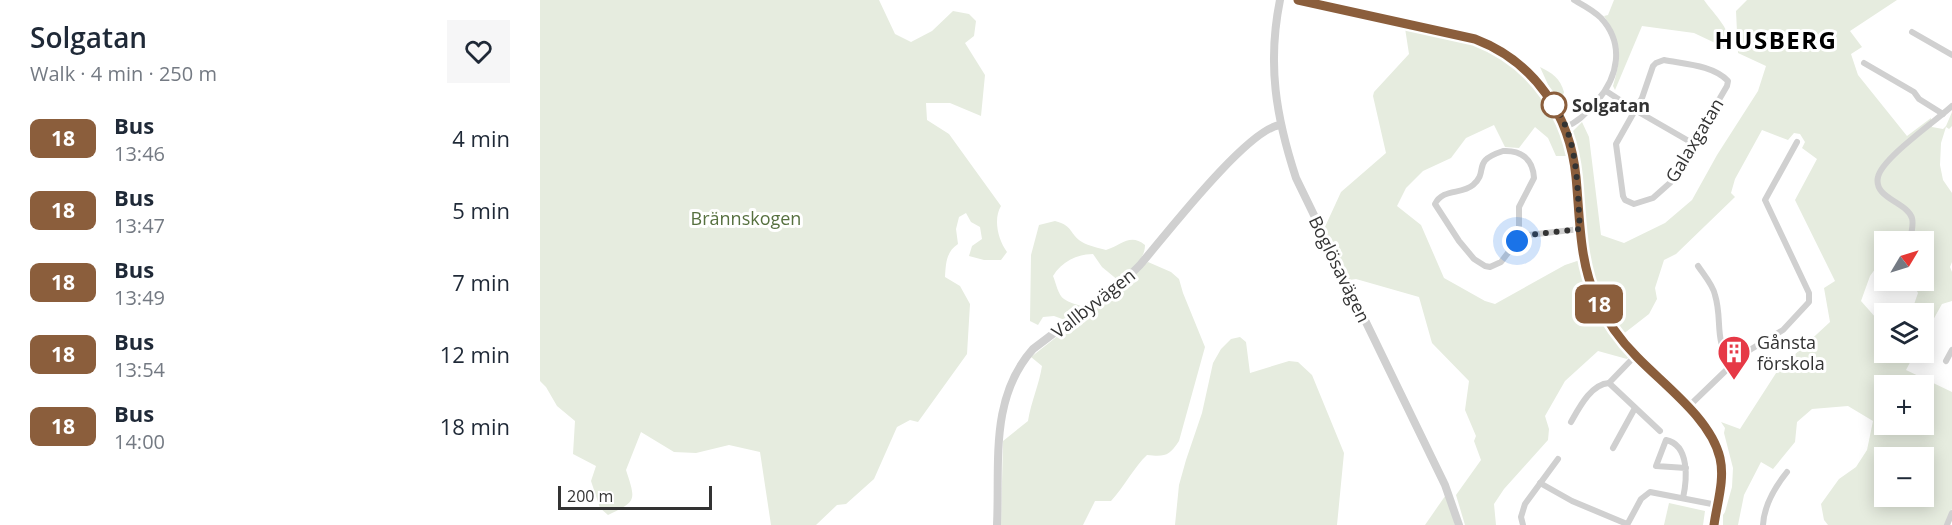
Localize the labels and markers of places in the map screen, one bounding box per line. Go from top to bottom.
marker: Solgatan [1541,92,1567,118]
place label: Solgatan [1572,93,1650,117]
place label: Gånsta förskola [1757,330,1825,375]
building icon: Gånsta förskola [1716,334,1752,381]

